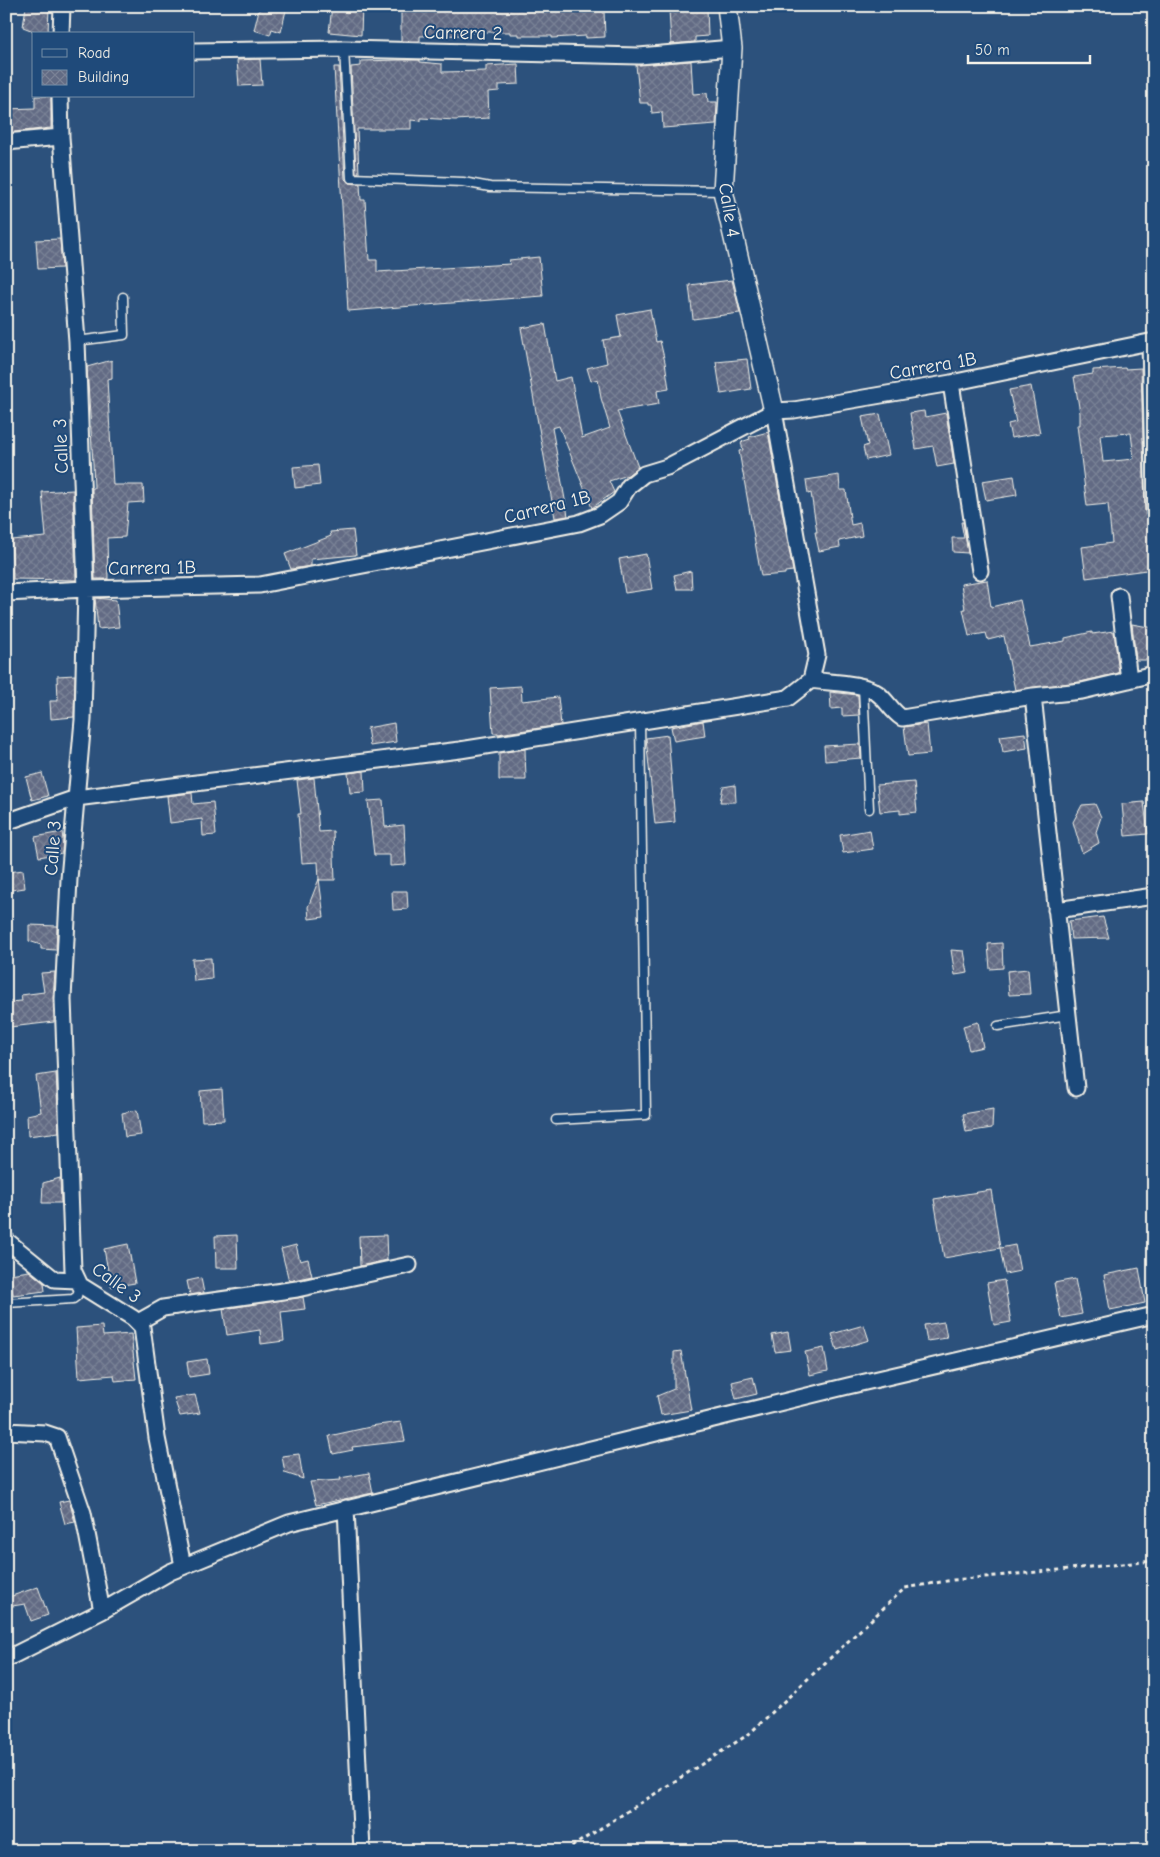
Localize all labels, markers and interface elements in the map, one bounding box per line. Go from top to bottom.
street label: Carrera 2 [423,21,503,45]
legend [32,32,195,98]
scale bar [968,32,1090,64]
text: 50 m [975,41,1010,59]
text: Road [78,44,110,62]
text: Building [78,68,129,86]
street label: Calle 4 [714,181,744,239]
street label: Carrera 1B [888,347,979,384]
street label: Calle 3 [49,418,73,474]
street label: Carrera 1B [502,486,593,528]
street label: Carrera 1B [108,556,196,580]
street label: Calle 3 [40,820,66,876]
street label: Calle 3 [88,1258,145,1308]

